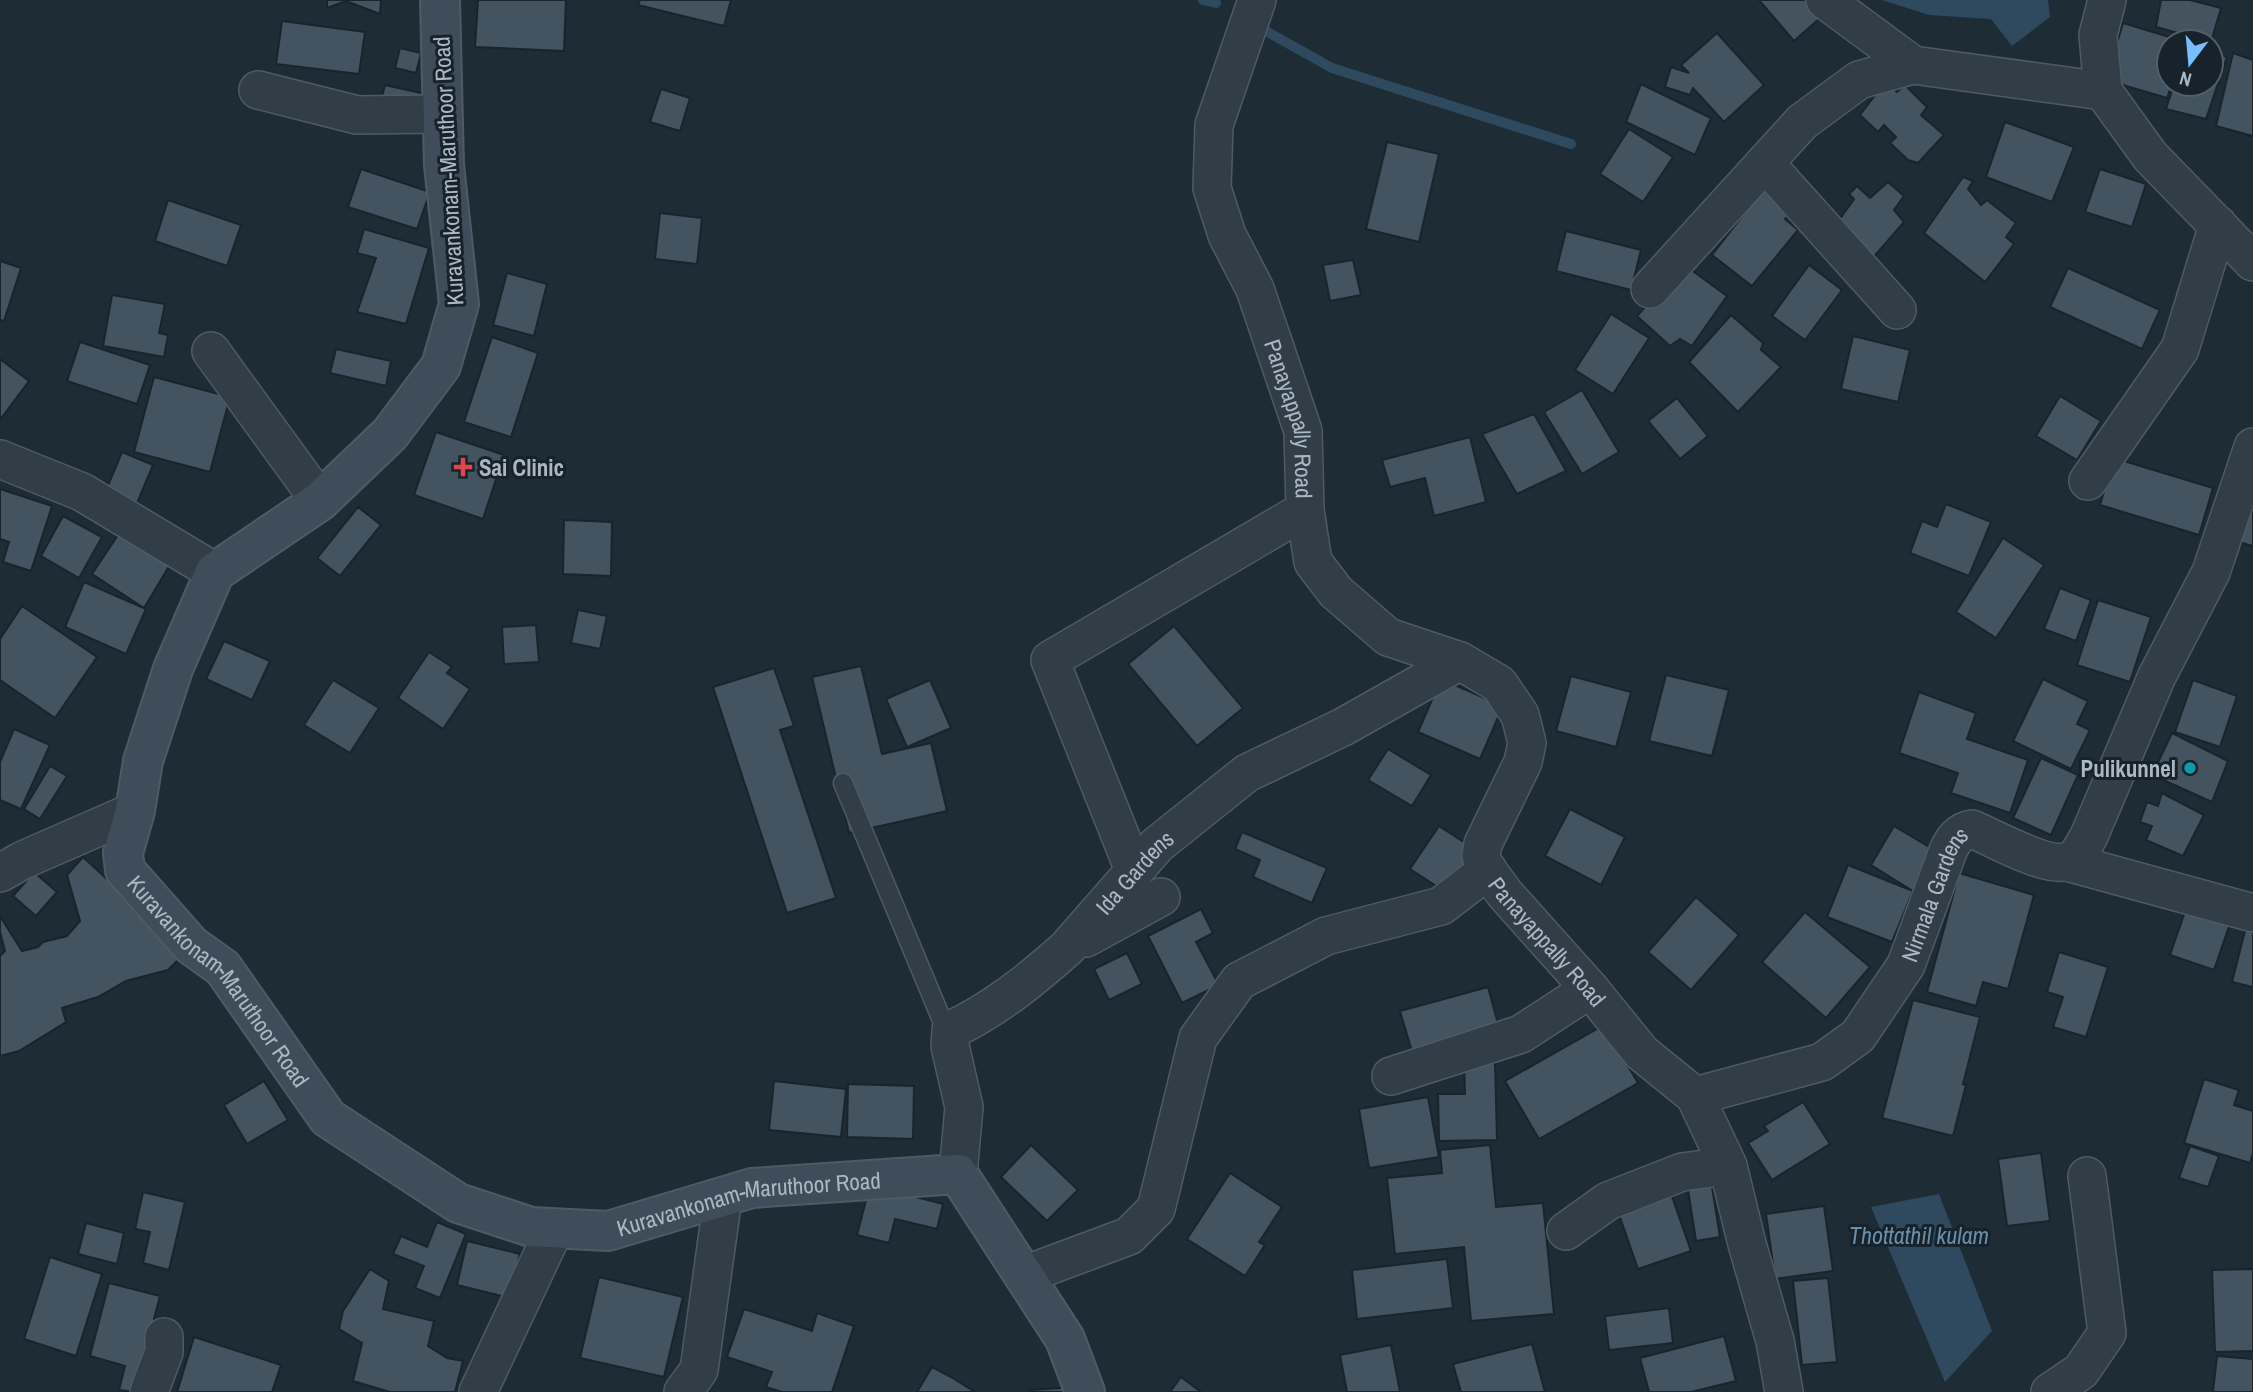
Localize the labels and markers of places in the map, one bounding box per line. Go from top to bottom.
place label: Sai Clinic [479,452,564,483]
marker: Sai Clinic [453,457,473,477]
place label: Pulikunnel [2081,753,2176,784]
marker: Pulikunnel [2182,760,2198,776]

